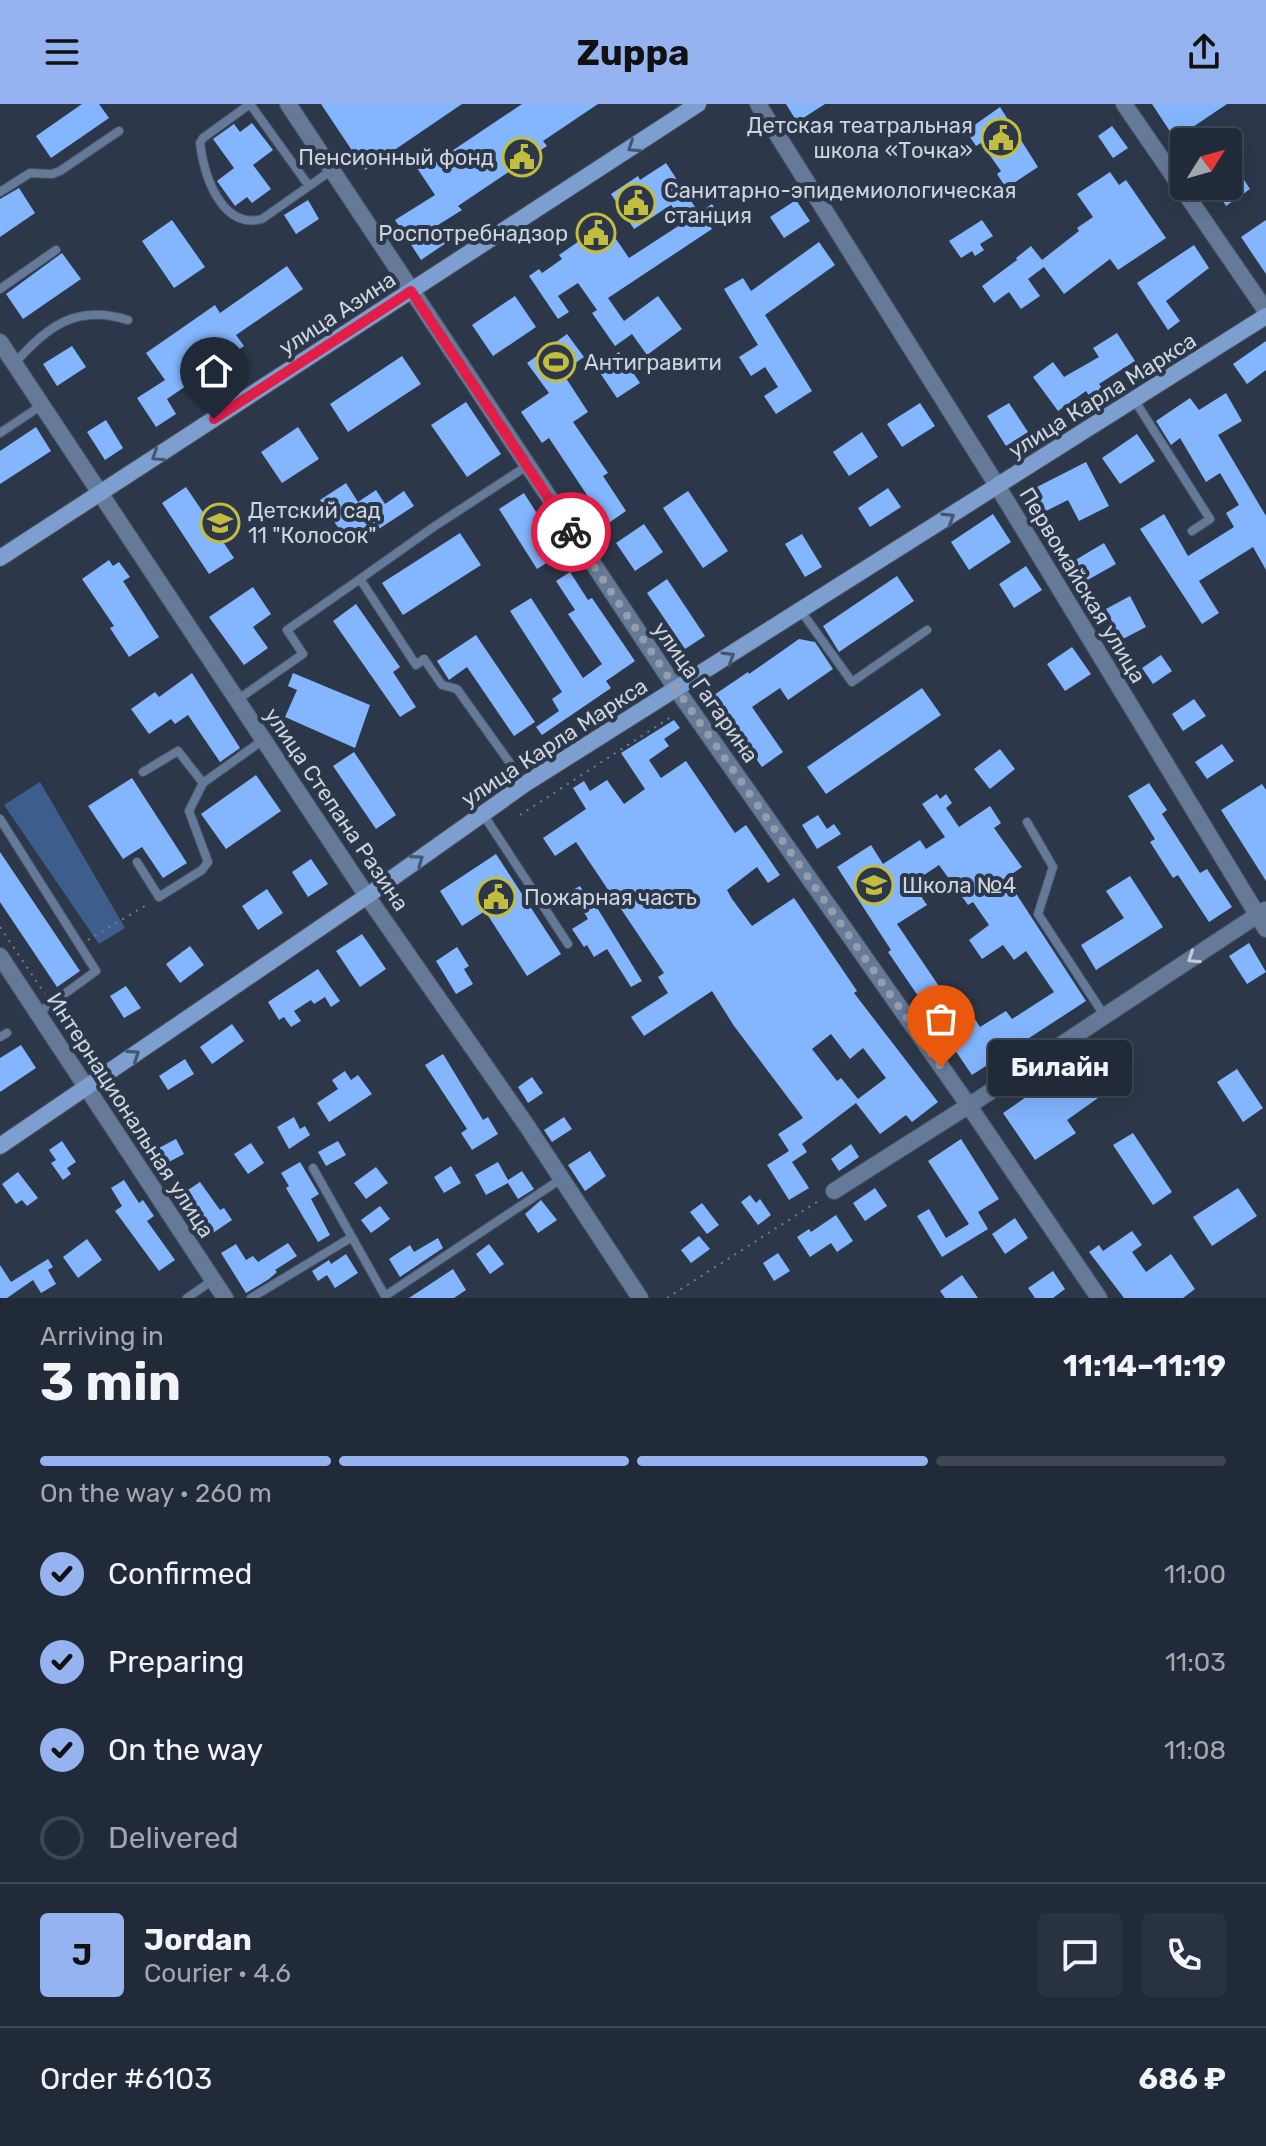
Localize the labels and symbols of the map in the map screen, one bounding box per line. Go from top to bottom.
place label: Детская театральная школа «Точка» [747,112,973,164]
public building icon: Детская театральная школа «Точка» [980,117,1022,159]
north arrow [1170,128,1242,200]
public building icon: Пенсионный фонд [501,136,543,178]
one-way arrow [627,137,642,152]
place label: Пенсионный фонд [298,144,494,171]
place label: Санитарно-эпидемиологическая станция [664,177,1016,229]
public building icon: Санитарно-эпидемиологическая станция [615,182,657,224]
public building icon: Роспотребнадзор [575,212,617,254]
place label: Роспотребнадзор [378,220,568,247]
street label: улица Азина [274,266,401,361]
street label: улица Карла Маркса [1003,327,1201,464]
pin [180,337,248,419]
sports icon: Антигравити [535,341,577,383]
place label: Антигравити [584,349,722,376]
one-way arrow [151,447,165,462]
street label: Первомайская улица [1013,483,1152,688]
courier [531,492,611,572]
place label: Детский сад 11 "Колосок" [248,497,381,549]
school or university icon: Детский сад 11 "Колосок" [199,502,241,544]
one-way arrow [940,513,955,528]
street label: улица Гагарина [647,617,764,768]
one-way arrow [720,651,735,666]
street label: улица Карла Маркса [456,672,652,813]
street label: улица Степана Разина [258,702,415,916]
one-way arrow [409,855,423,870]
school or university icon: Школа №4 [853,864,895,906]
place label: Школа №4 [902,872,1016,899]
public building icon: Пожарная часть [475,876,517,918]
place label: Пожарная часть [524,884,697,911]
one-way arrow [1187,948,1201,963]
pin [907,985,975,1067]
street label: Интернациональная улица [41,988,220,1243]
callout: Билайн [989,1039,1133,1095]
one-way arrow [126,1050,140,1065]

